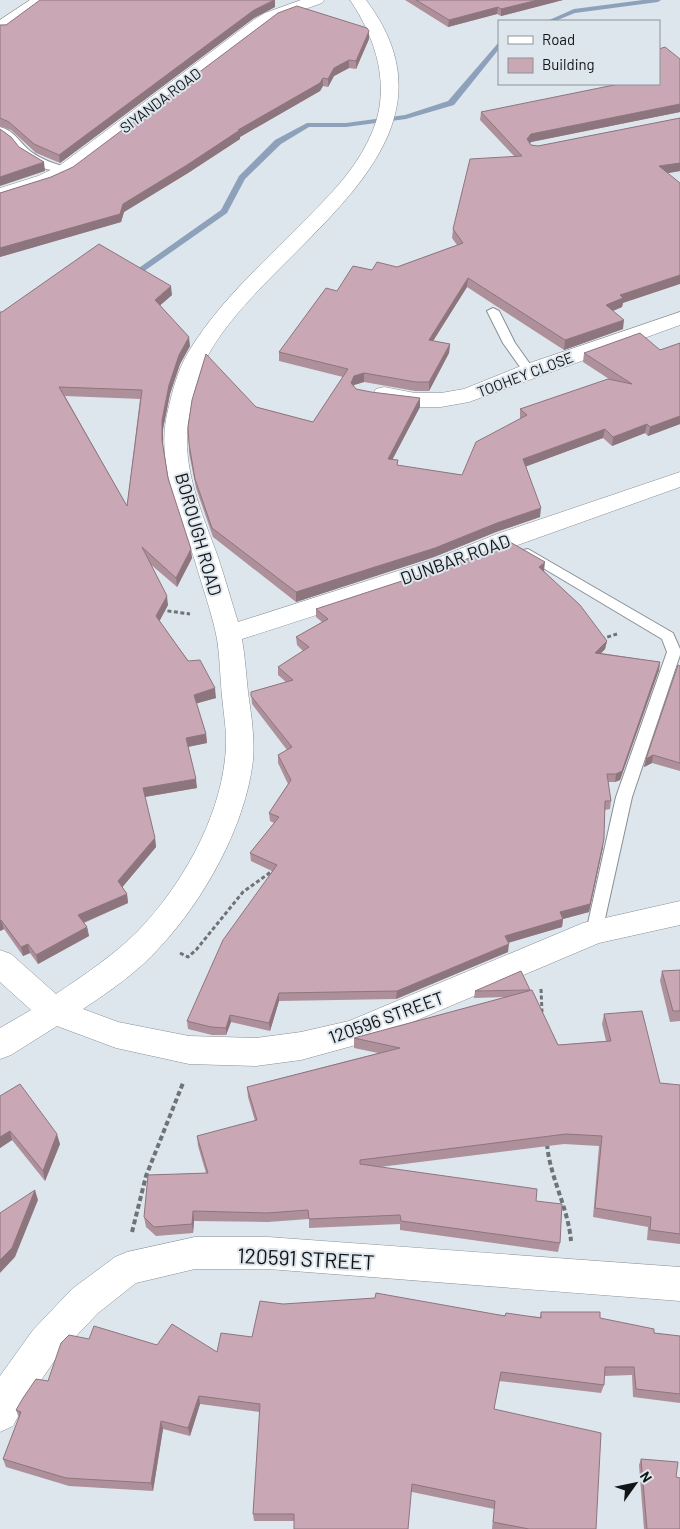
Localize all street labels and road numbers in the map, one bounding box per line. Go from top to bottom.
street label: SIYANDA ROAD [116,64,204,136]
street label: TOOHEY CLOSE [474,347,576,401]
street label: BOROUGH ROAD [171,470,227,598]
street label: DUNBAR ROAD [397,529,513,589]
street label: 120596 STREET [325,986,447,1048]
street label: 120591 STREET [237,1242,375,1274]

